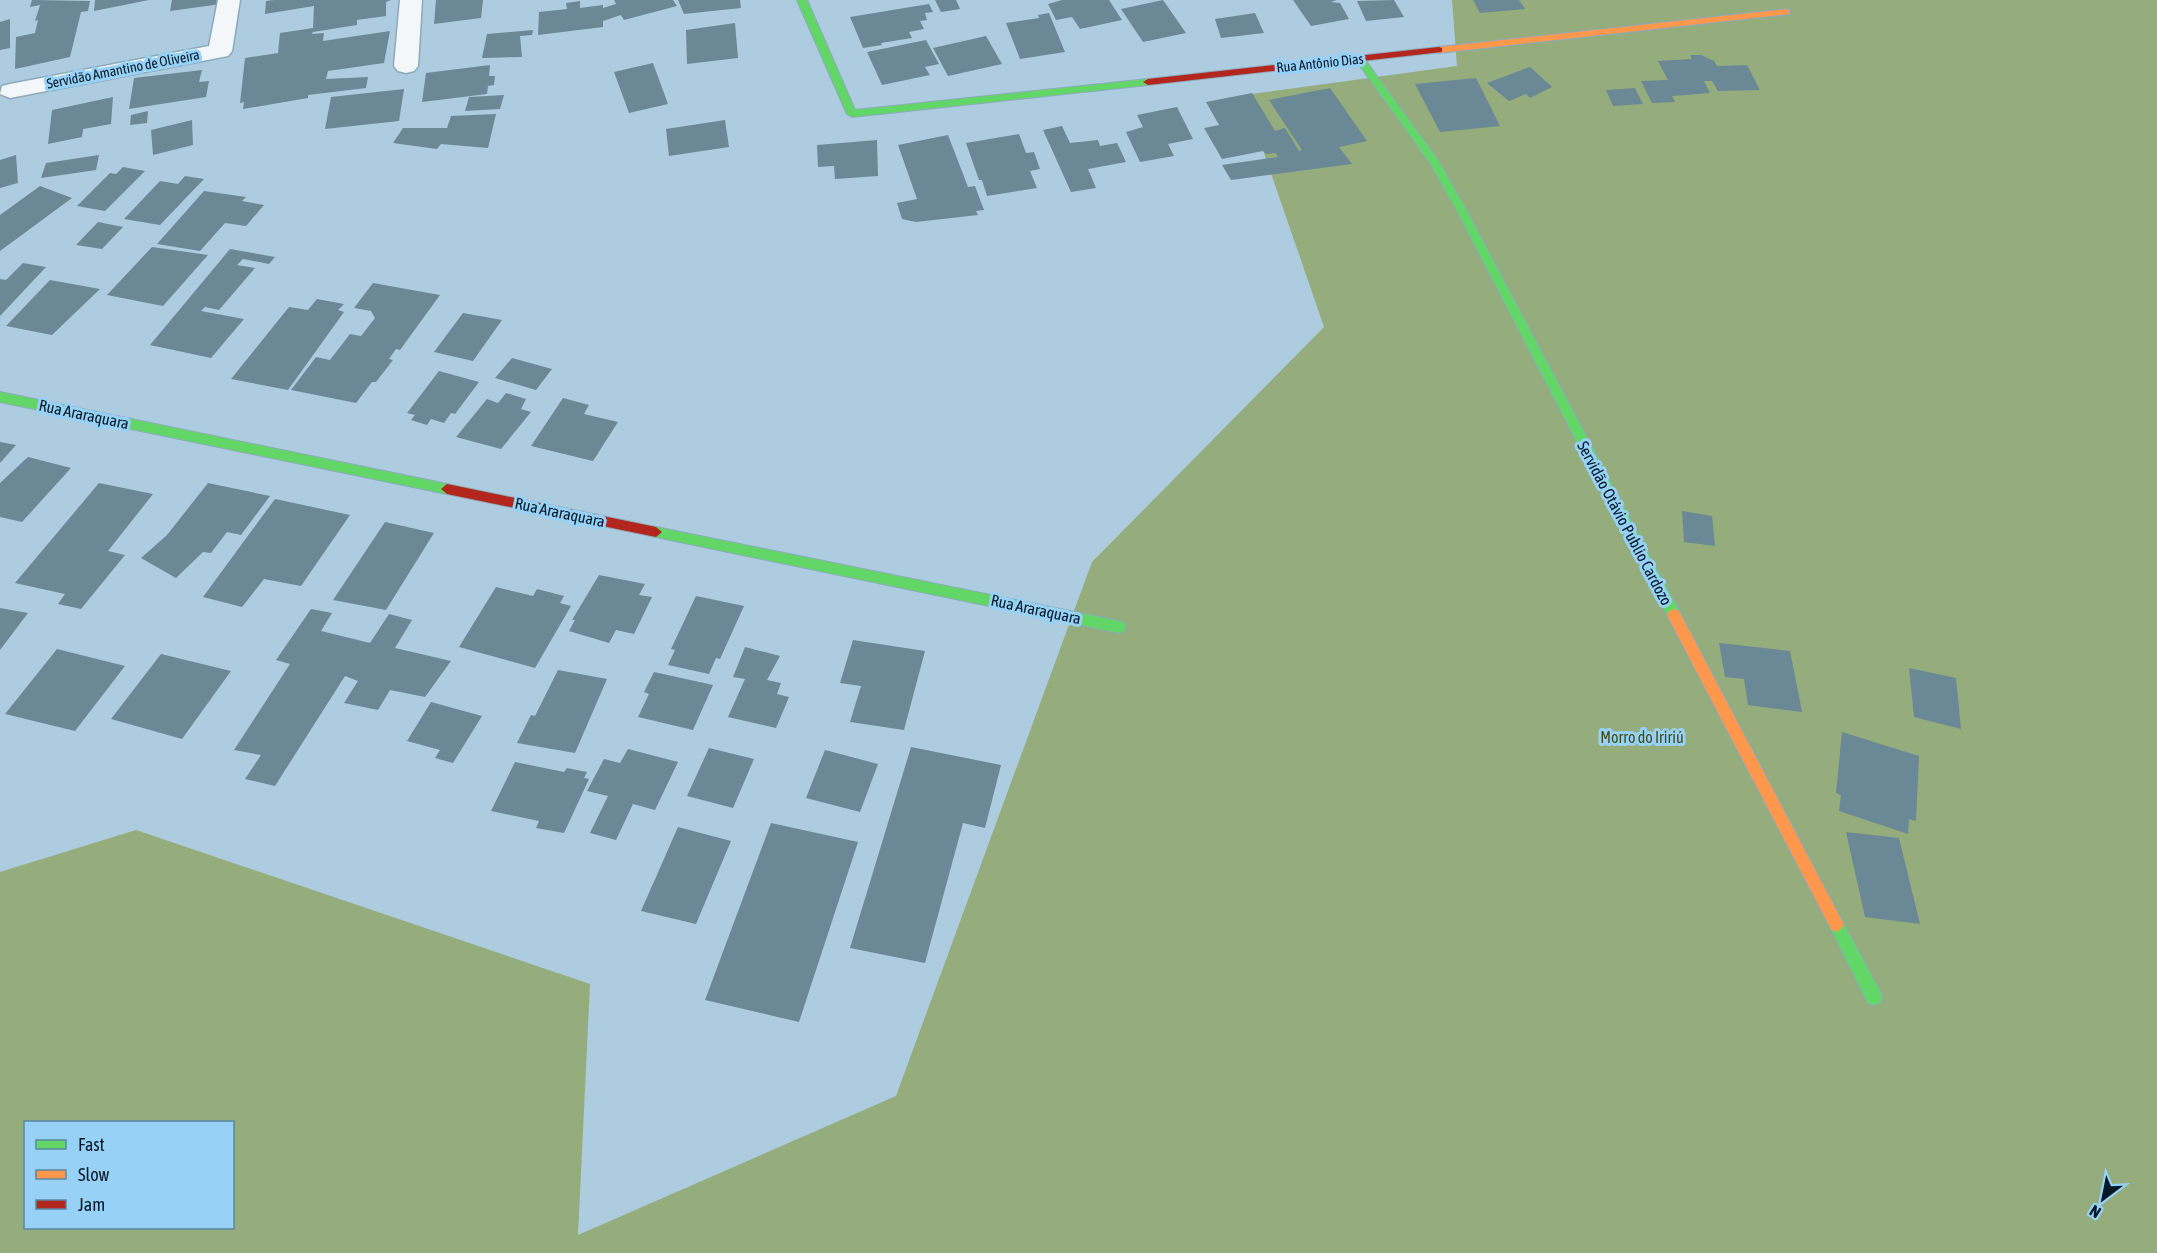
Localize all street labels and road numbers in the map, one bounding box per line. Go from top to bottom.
street label: Servidão Amantino de Oliveira [45,46,201,92]
street label: Rua Antônio Dias [1276,50,1364,76]
street label: Rua Araraquara [37,396,131,433]
street label: Servidão Otávio Publio Cardozo [1574,438,1676,608]
street label: Rua Araraquara [513,494,607,531]
street label: Rua Araraquara [989,591,1083,628]

